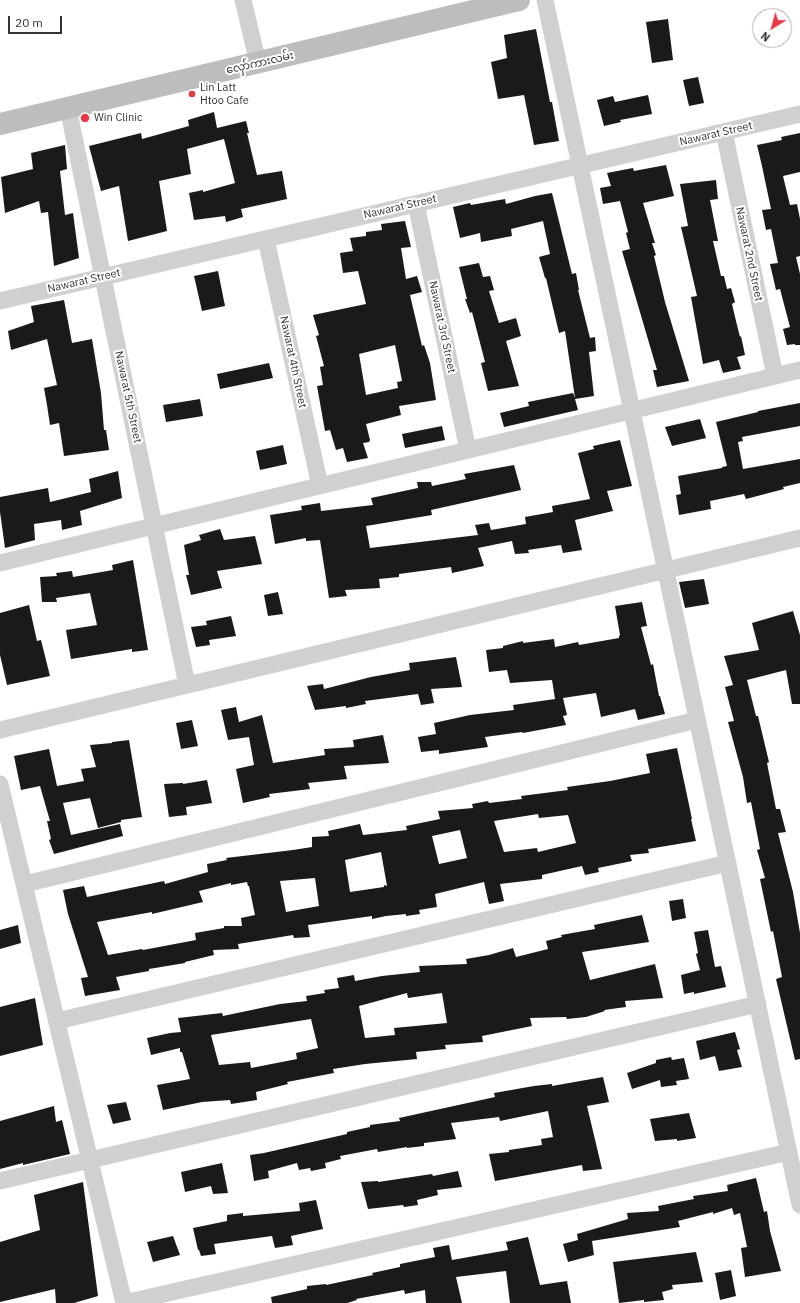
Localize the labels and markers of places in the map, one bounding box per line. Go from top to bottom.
place label: Lin Latt Htoo Cafe [200,81,249,107]
marker: Lin Latt Htoo Cafe [187,89,197,99]
place label: Win Clinic [94,111,142,125]
marker: Win Clinic [79,112,91,124]

